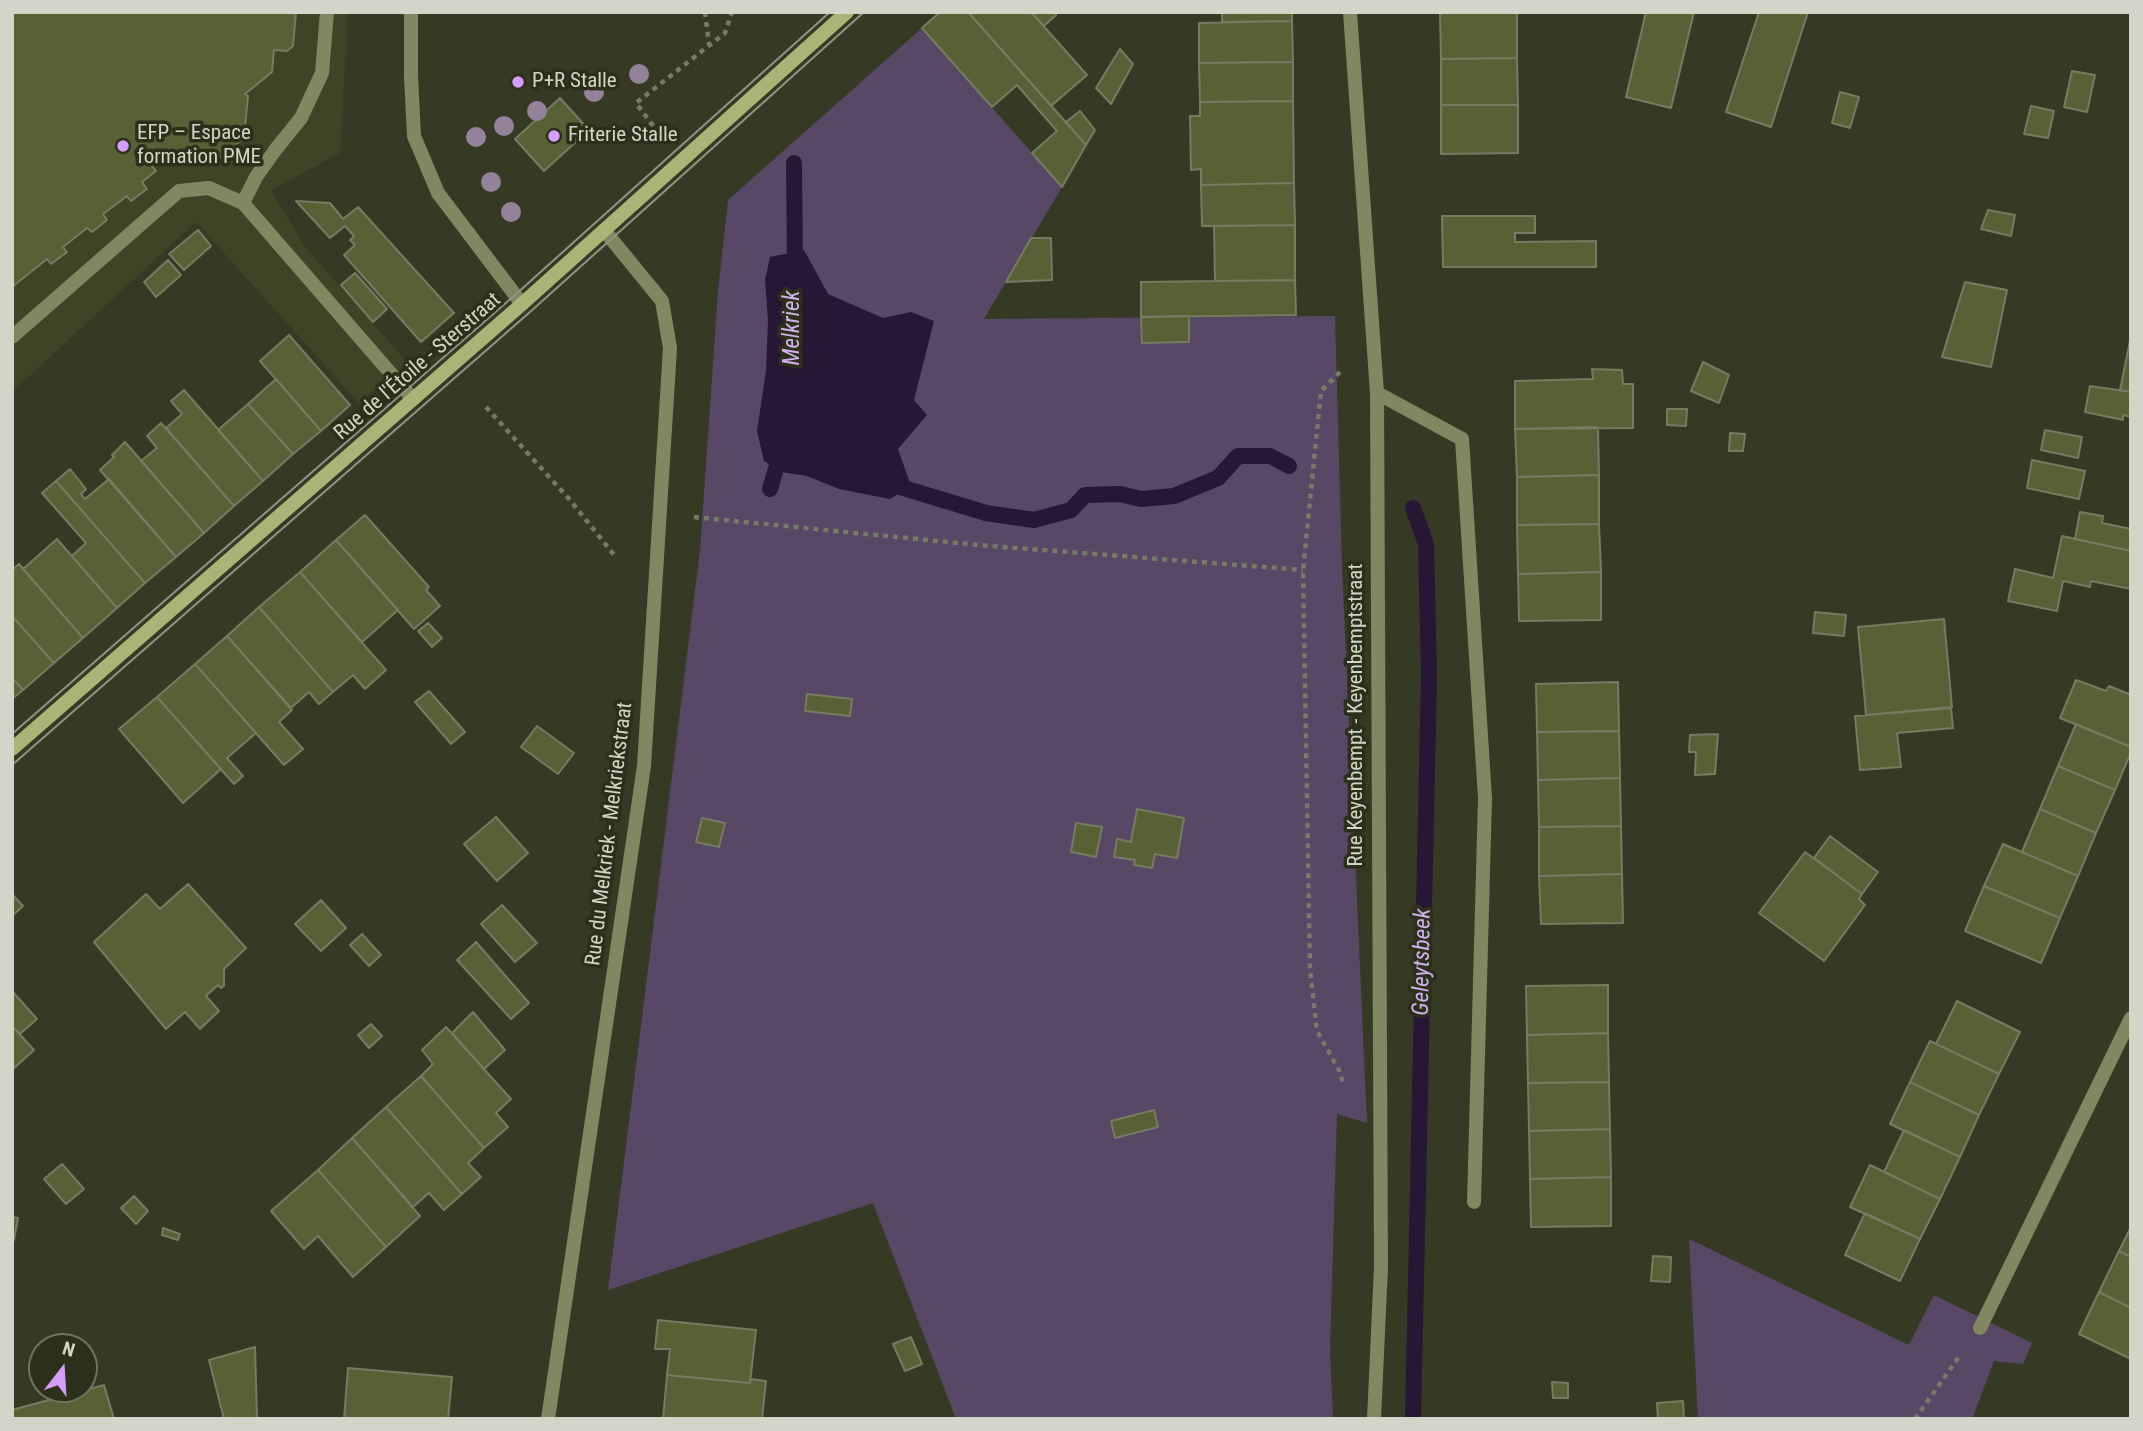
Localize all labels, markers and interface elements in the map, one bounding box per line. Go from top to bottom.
place label: P+R Stalle [532,69,617,95]
marker: P+R Stalle [510,74,526,90]
place label: EFP – Espace formation PME [137,121,261,171]
place label: Friterie Stalle [568,123,678,149]
marker: Friterie Stalle [546,128,562,144]
marker: EFP – Espace formation PME [115,138,131,154]
street label: Rue de l'Étoile - Sterstraat [330,288,506,446]
water label: Melkriek [779,291,807,365]
street label: Rue Keyenbempt - Keyenbemptstraat [1344,563,1370,867]
street label: Rue du Melkriek - Melkriekstraat [581,701,639,967]
water label: Geleytsbeek [1408,908,1438,1016]
north arrow [28,1333,98,1403]
text: N [60,1337,78,1362]

